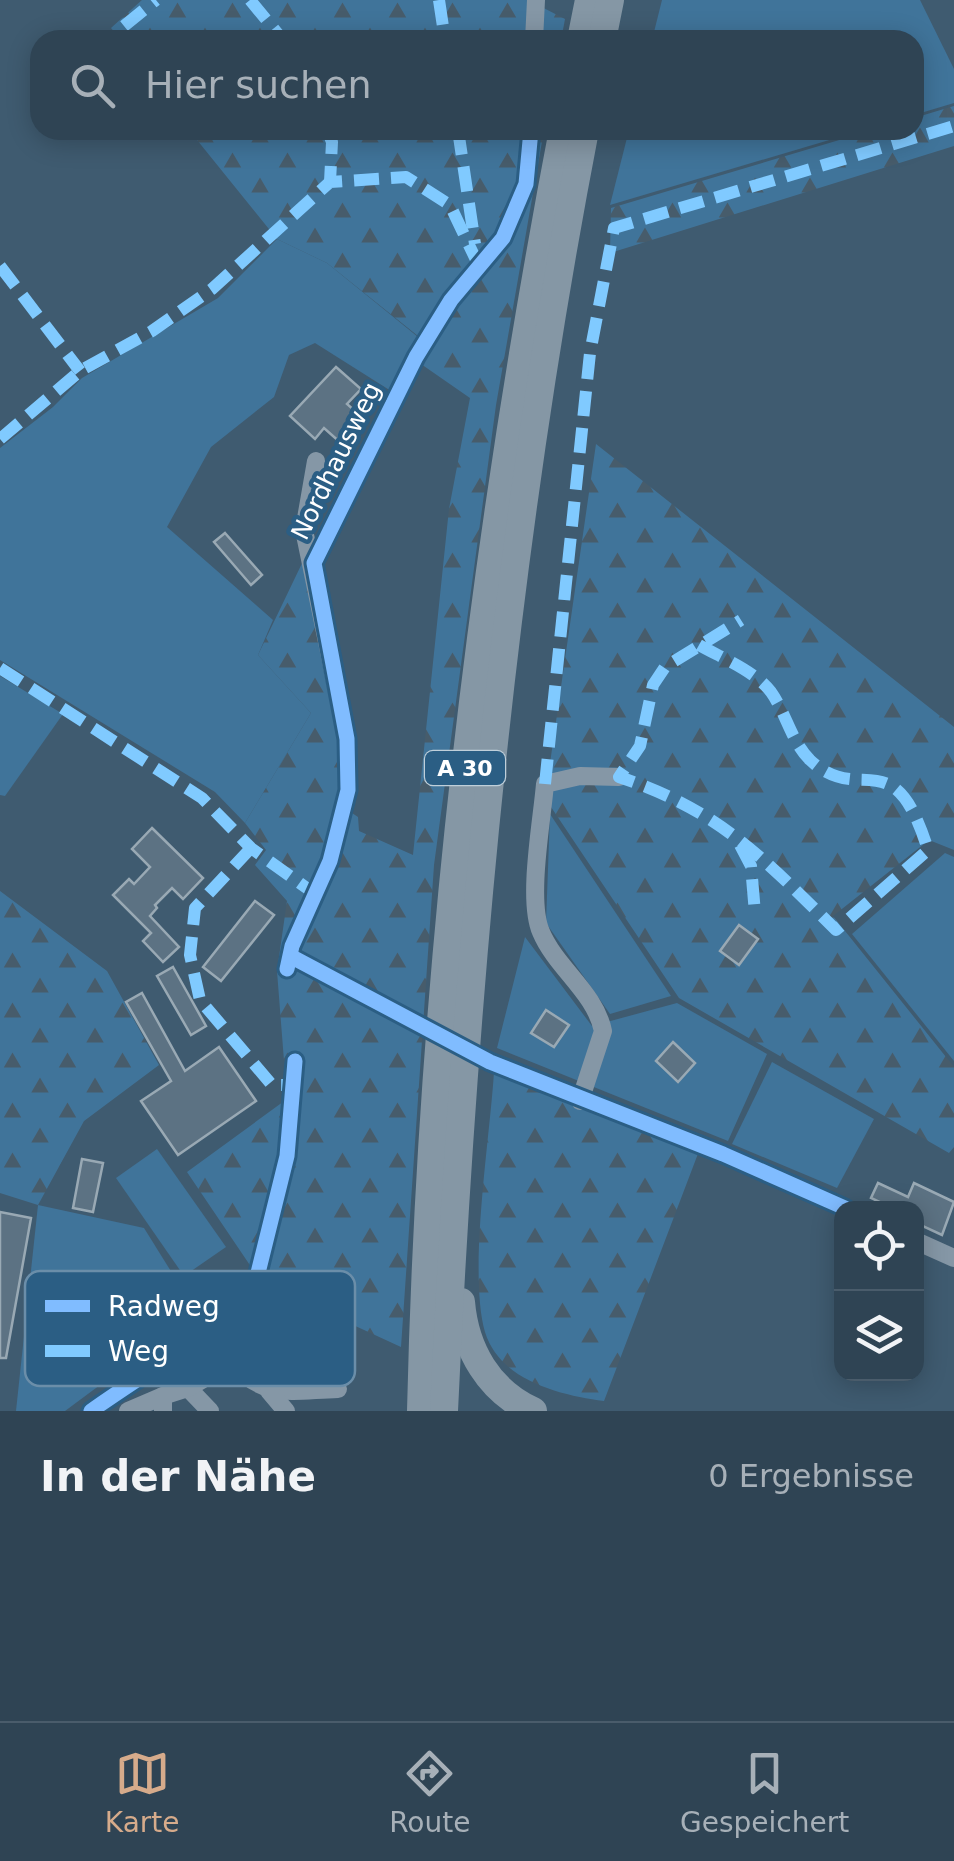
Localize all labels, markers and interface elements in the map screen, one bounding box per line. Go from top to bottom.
search box [30,30,924,140]
icon: search [65,58,120,113]
text: Hier suchen [145,63,372,107]
street label: Nordhausweg [285,378,387,544]
road number: A 30 [425,751,505,785]
map controls [834,1201,924,1381]
button: locate [834,1201,924,1291]
legend [25,1271,355,1386]
text: Radweg [108,1290,220,1323]
button: layers [834,1291,924,1381]
text: Weg [108,1335,169,1368]
text: In der Nähe [40,1452,316,1501]
text: 0 Ergebnisse [708,1457,914,1495]
tab: Karte [105,1746,180,1839]
tab: Route [389,1746,470,1839]
tab: Gespeichert [680,1746,849,1839]

